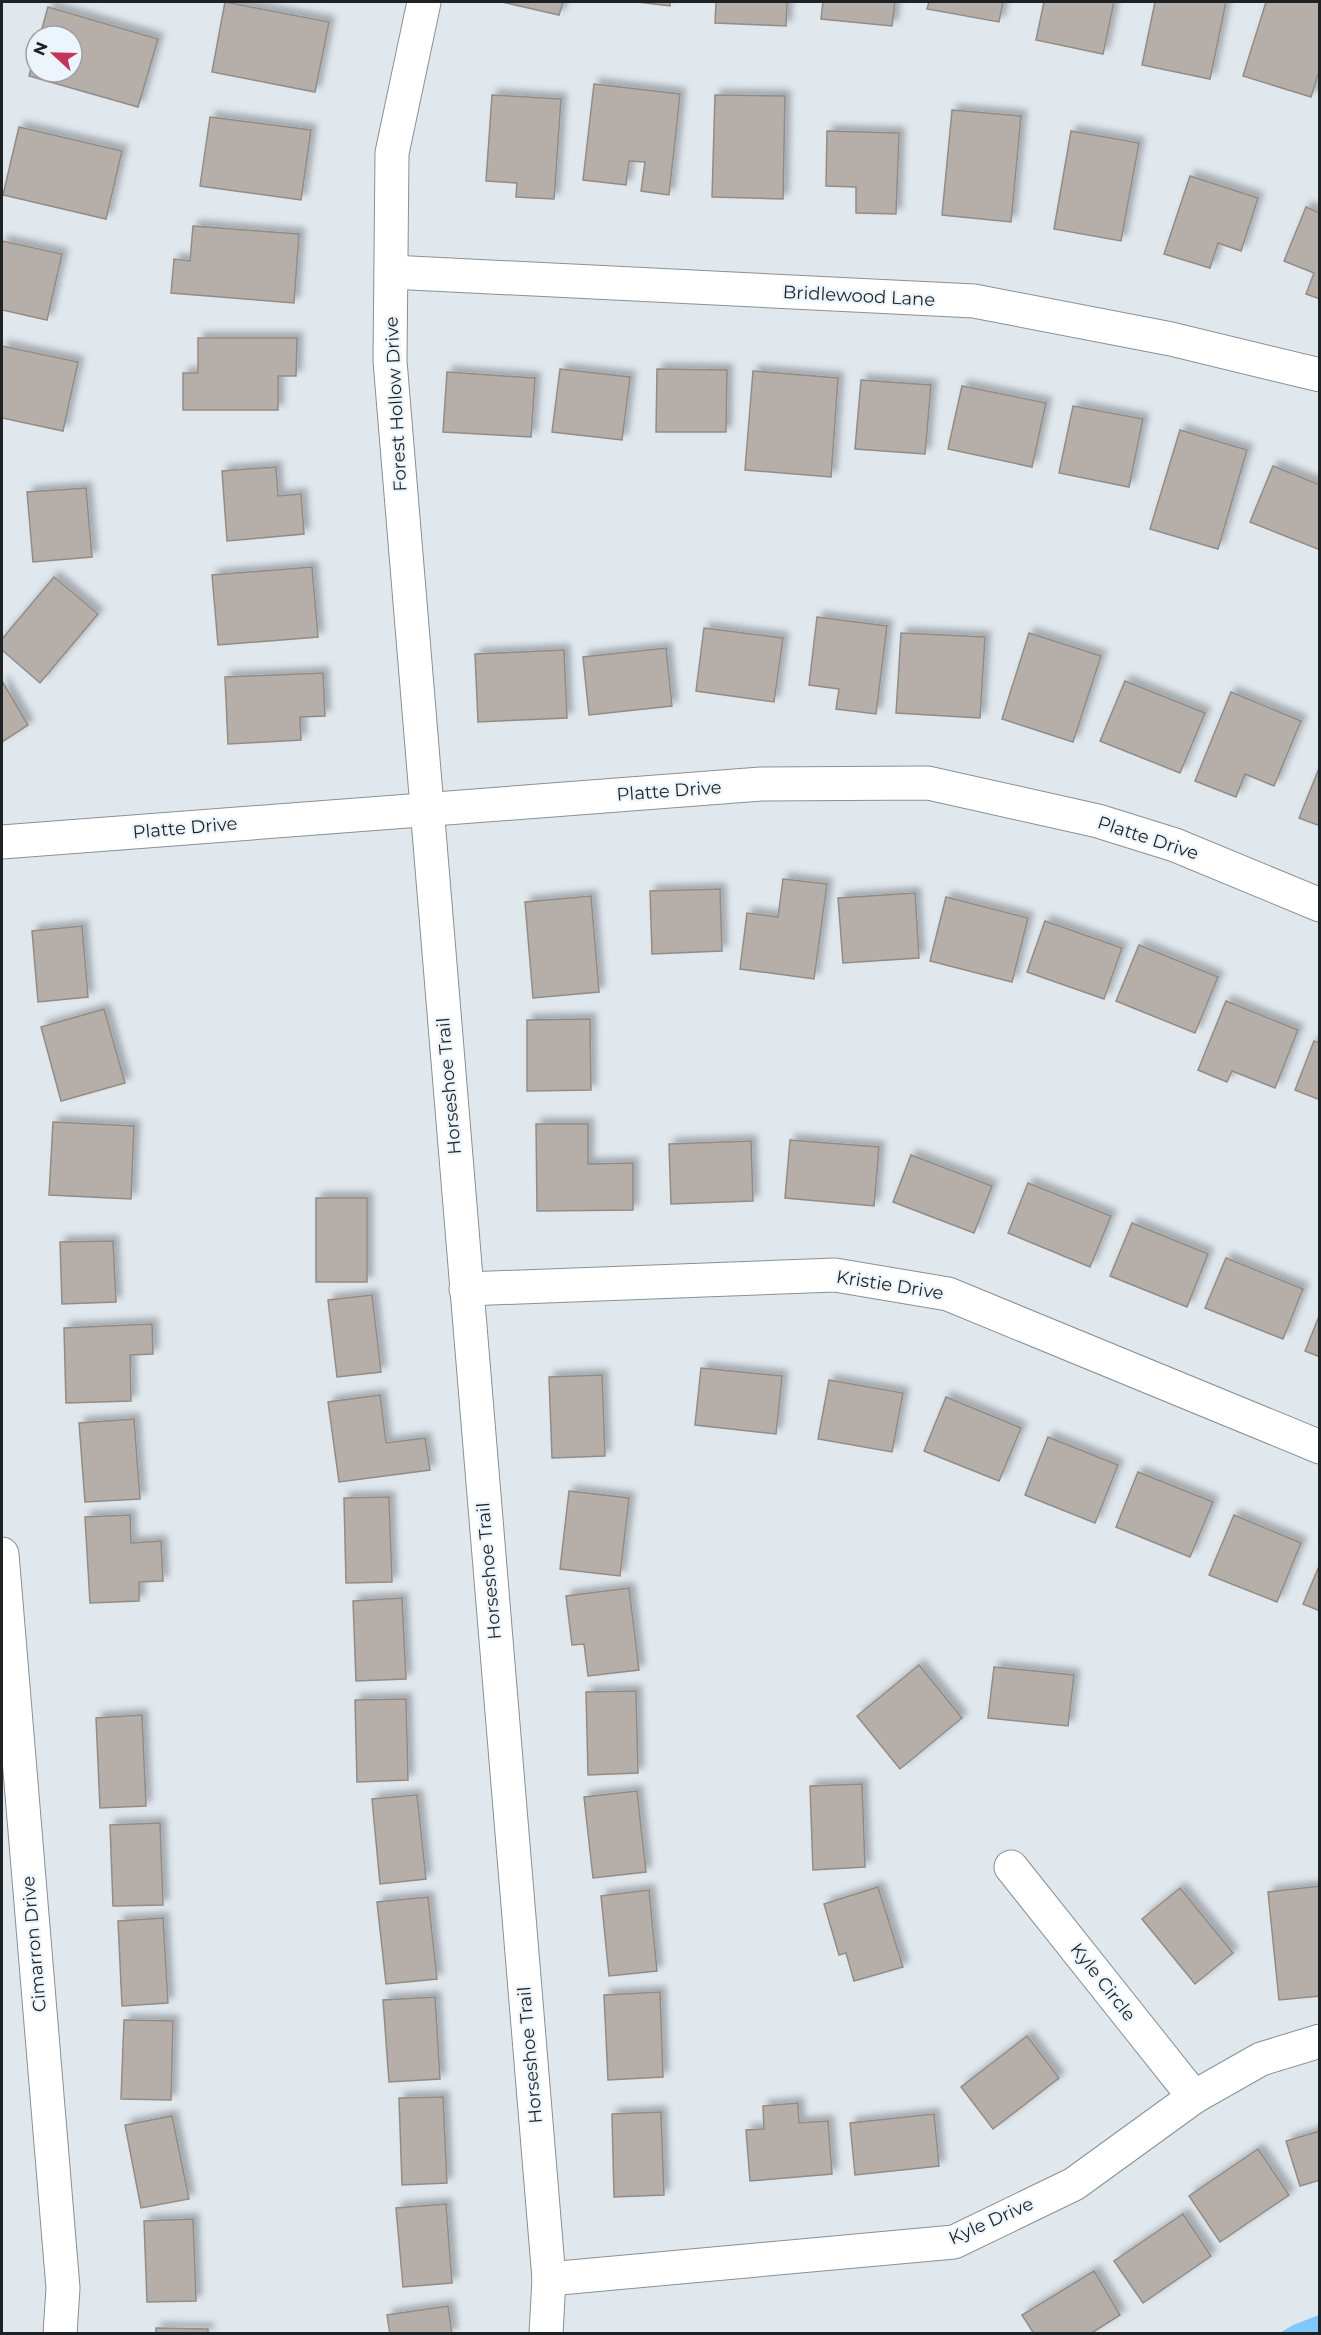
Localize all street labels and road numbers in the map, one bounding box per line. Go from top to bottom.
street label: Bridlewood Lane [782,281,936,311]
street label: Forest Hollow Drive [380,316,412,492]
street label: Platte Drive [616,776,722,806]
street label: Platte Drive [1095,811,1202,865]
street label: Platte Drive [132,812,238,844]
street label: Horseshoe Trail [432,1017,466,1155]
street label: Kristie Drive [835,1266,945,1304]
street label: Horseshoe Trail [472,1502,506,1640]
street label: Cimarron Drive [17,1875,51,2013]
street label: Kyle Circle [1066,1938,1140,2026]
street label: Horseshoe Trail [513,1986,547,2124]
street label: Kyle Drive [945,2193,1037,2249]

